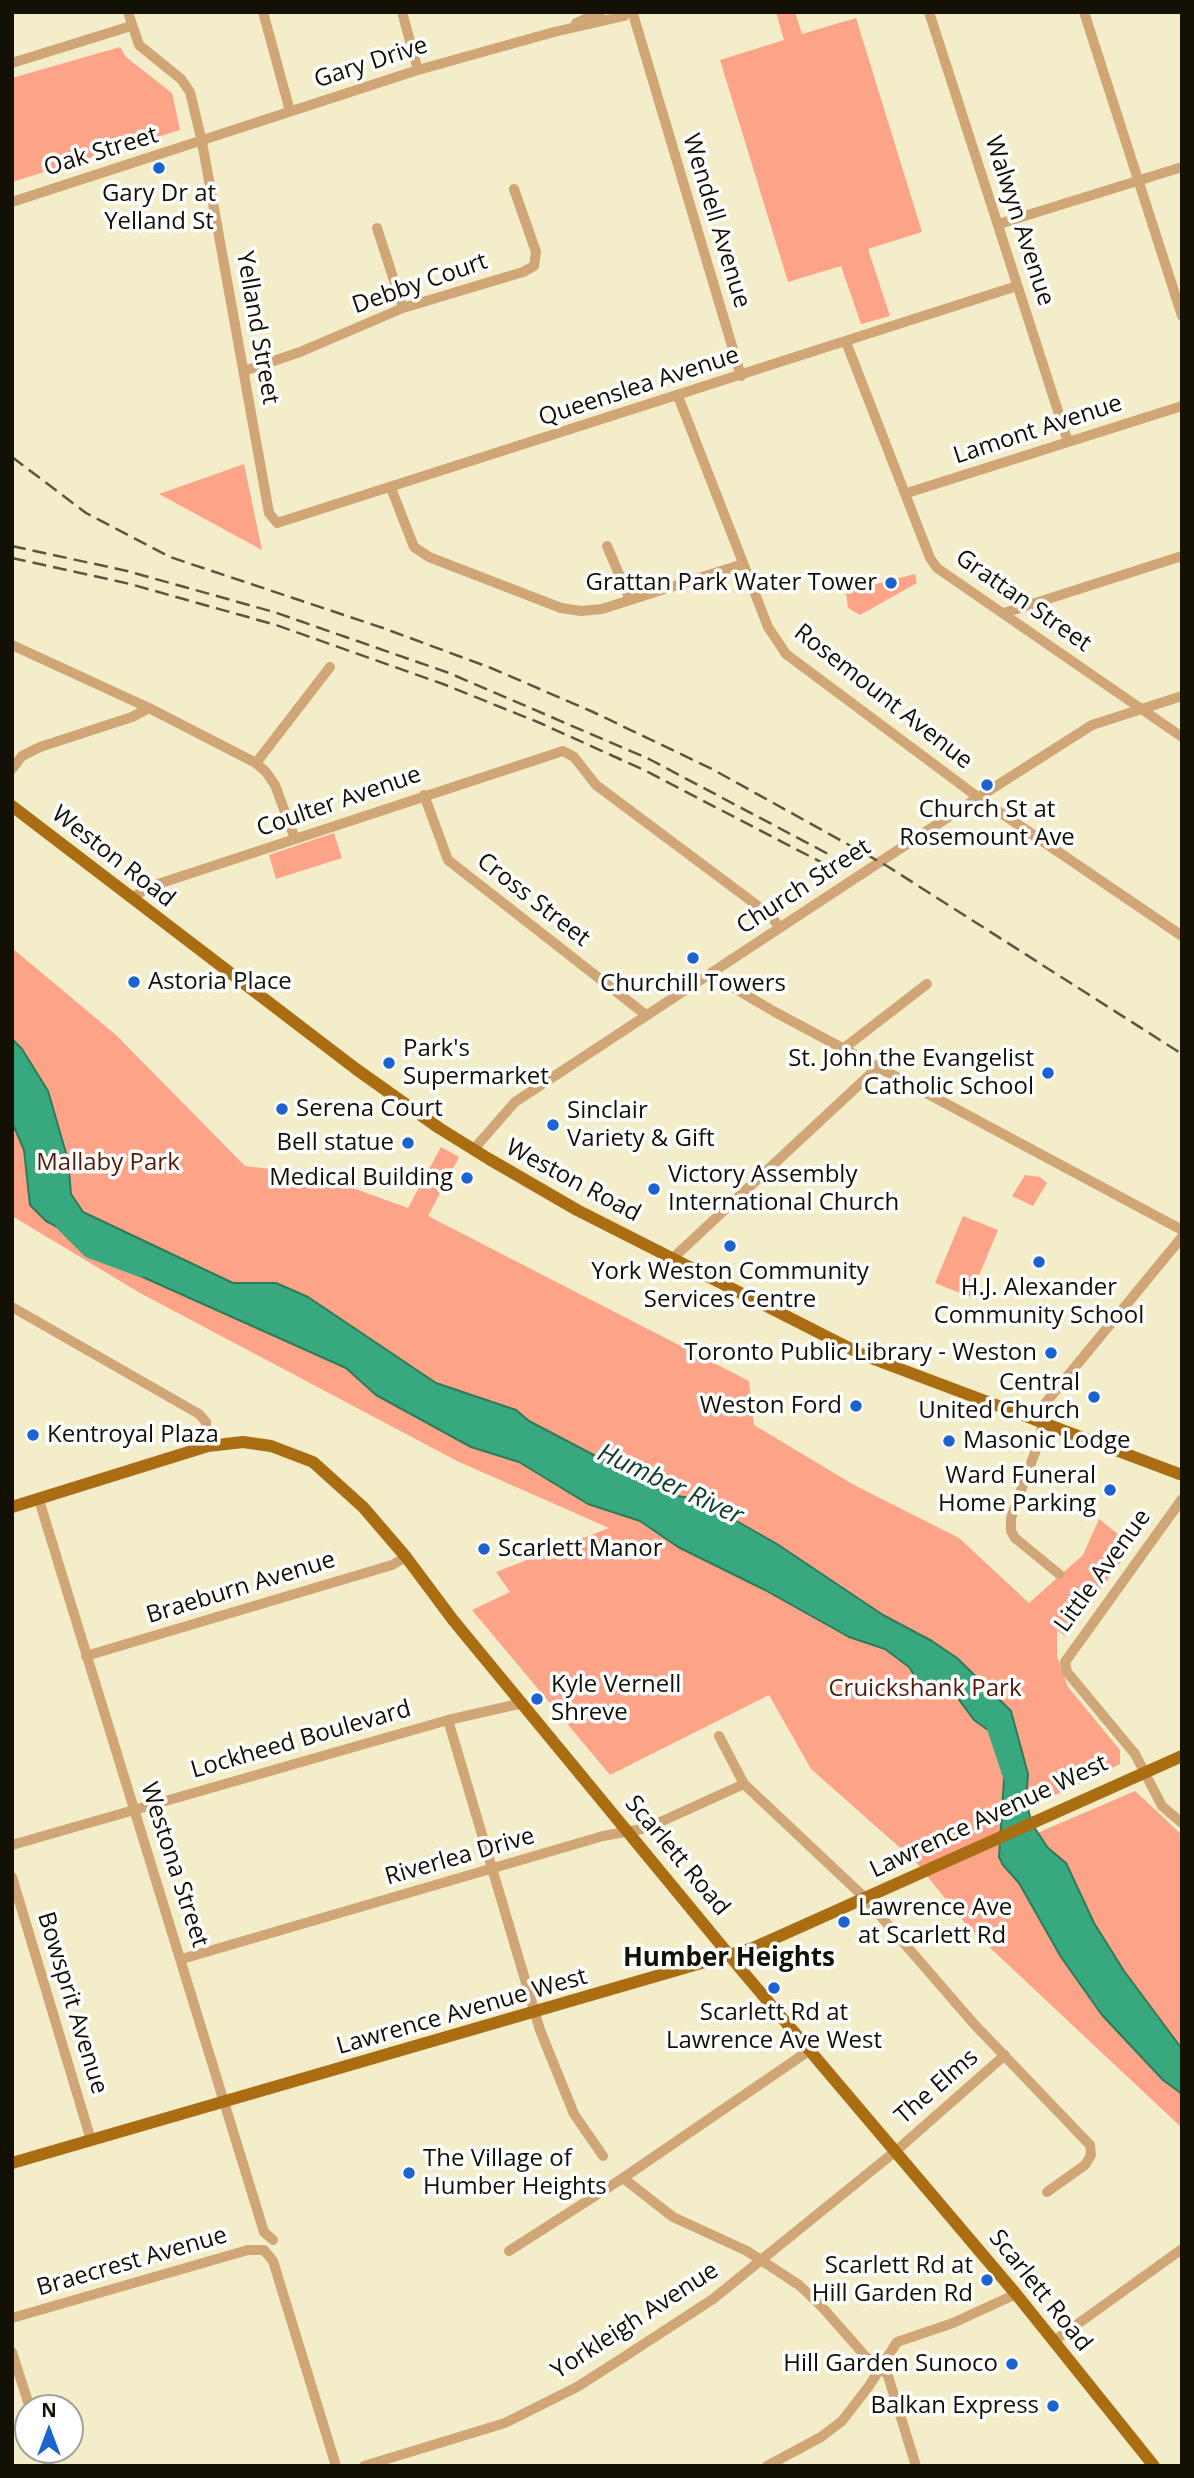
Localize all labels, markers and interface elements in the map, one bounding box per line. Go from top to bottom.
street label: Gary Drive [311,31,431,95]
street label: Oak Street [40,121,162,183]
street label: Wendell Avenue [676,131,756,311]
street label: Walwyn Avenue [978,133,1060,309]
marker: Gary Dr at Yelland St [151,160,167,176]
place label: Gary Dr at Yelland St [102,180,216,236]
street label: Debby Court [349,247,491,321]
street label: Yelland Street [229,249,285,407]
street label: Queenslea Avenue [535,341,743,433]
street label: Lamont Avenue [950,389,1126,471]
street label: Grattan Street [950,544,1096,658]
place label: Grattan Park Water Tower [585,569,877,597]
marker: Grattan Park Water Tower [883,575,899,591]
street label: Rosemount Avenue [788,618,978,776]
street label: Coulter Avenue [253,760,425,844]
marker: Church St at Rosemount Ave [979,777,995,793]
place label: Church St at Rosemount Ave [899,796,1075,852]
street label: Weston Road [46,800,180,914]
street label: Church Street [732,833,876,941]
street label: Cross Street [471,847,595,953]
marker: Churchill Towers [685,950,701,966]
place label: Astoria Place [148,968,292,996]
place label: Churchill Towers [600,970,786,998]
marker: Astoria Place [126,974,142,990]
place label: Park's Supermarket [403,1035,549,1091]
place label: St. John the Evangelist Catholic School [788,1045,1034,1101]
marker: Park's Supermarket [381,1055,397,1071]
marker: St. John the Evangelist Catholic School [1040,1065,1056,1081]
place label: Serena Court [296,1095,443,1123]
place label: Sinclair Variety & Gift [567,1097,715,1153]
marker: Serena Court [274,1101,290,1117]
marker: Sinclair Variety & Gift [545,1117,561,1133]
place label: Bell statue [277,1129,394,1157]
street label: Weston Road [501,1133,645,1229]
marker: Bell statue [400,1135,416,1151]
park label: Mallaby Park [36,1149,180,1177]
place label: Victory Assembly International Church [668,1161,899,1217]
place label: Medical Building [269,1164,453,1192]
marker: Medical Building [459,1170,475,1186]
marker: Victory Assembly International Church [646,1181,662,1197]
marker: York Weston Community Services Centre [722,1238,738,1254]
marker: H.J. Alexander Community School [1031,1254,1047,1270]
place label: York Weston Community Services Centre [591,1258,869,1314]
place label: H.J. Alexander Community School [934,1274,1144,1330]
place label: Toronto Public Library - Weston [684,1339,1037,1367]
marker: Toronto Public Library - Weston [1043,1345,1059,1361]
place label: Central United Church [918,1369,1080,1425]
marker: Central United Church [1086,1389,1102,1405]
place label: Weston Ford [700,1392,842,1420]
marker: Weston Ford [848,1398,864,1414]
place label: Kentroyal Plaza [47,1421,219,1449]
marker: Kentroyal Plaza [25,1427,41,1443]
place label: Masonic Lodge [963,1427,1130,1455]
marker: Masonic Lodge [941,1433,957,1449]
water label: Humber River [592,1438,748,1532]
place label: Ward Funeral Home Parking [938,1462,1096,1518]
marker: Ward Funeral Home Parking [1102,1482,1118,1498]
street label: Little Avenue [1049,1504,1157,1638]
place label: Scarlett Manor [498,1535,663,1563]
marker: Scarlett Manor [476,1541,492,1557]
street label: Braeburn Avenue [143,1546,339,1630]
place label: Kyle Vernell Shreve [551,1671,681,1727]
park label: Cruickshank Park [828,1675,1022,1703]
marker: Kyle Vernell Shreve [529,1691,545,1707]
street label: Lockheed Boulevard [188,1695,414,1785]
street label: Lawrence Avenue West [866,1749,1112,1885]
street label: Westona Street [134,1779,214,1951]
street label: Scarlett Road [618,1790,736,1922]
street label: Riverlea Drive [382,1822,538,1892]
place label: Lawrence Ave at Scarlett Rd [858,1894,1012,1950]
street label: Bowsprit Avenue [31,1908,113,2098]
marker: Lawrence Ave at Scarlett Rd [836,1914,852,1930]
district label: Humber Heights [623,1943,835,1975]
street label: Lawrence Avenue West [334,1962,590,2062]
marker: Scarlett Rd at Lawrence Ave West [766,1980,782,1996]
place label: Scarlett Rd at Lawrence Ave West [666,1999,882,2055]
street label: The Elms [890,2043,984,2131]
place label: The Village of Humber Heights [423,2145,607,2201]
marker: The Village of Humber Heights [401,2165,417,2181]
street label: Braecrest Avenue [33,2221,231,2303]
street label: Scarlett Road [982,2224,1098,2358]
place label: Scarlett Rd at Hill Garden Rd [812,2252,973,2308]
street label: Yorkleigh Avenue [546,2256,724,2386]
marker: Scarlett Rd at Hill Garden Rd [979,2272,995,2288]
place label: Hill Garden Sunoco [783,2350,998,2378]
marker: Hill Garden Sunoco [1004,2356,1020,2372]
place label: Balkan Express [870,2392,1039,2420]
north arrow [14,2394,84,2464]
text: N [41,2397,57,2423]
marker: Balkan Express [1045,2398,1061,2414]

